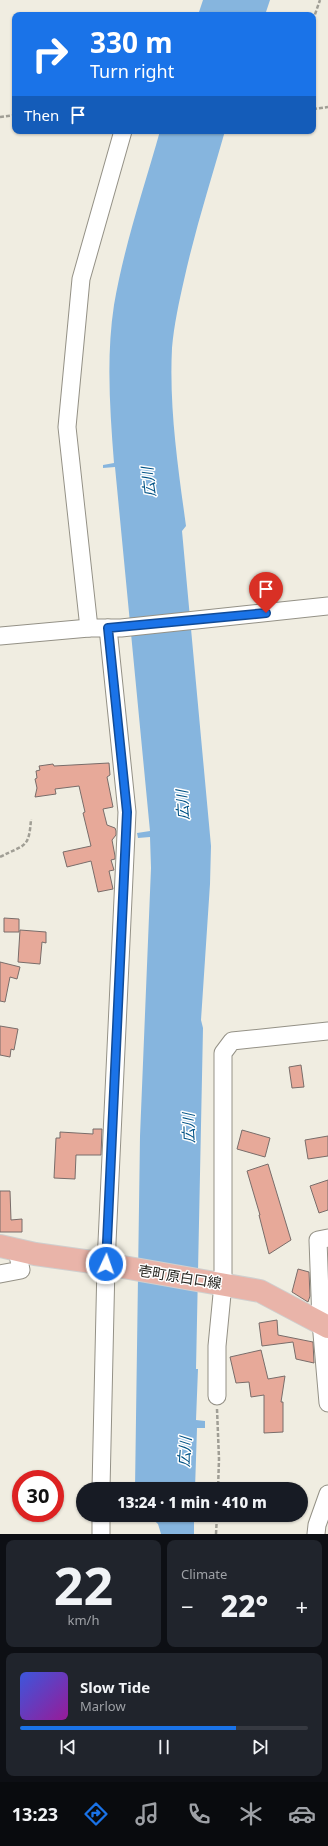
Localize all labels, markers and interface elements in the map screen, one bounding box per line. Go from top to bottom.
text: 330 m [90,23,173,61]
icon: right [24,28,76,80]
text: Turn right [90,59,174,83]
icon: arrive [67,104,89,126]
text: Then [24,105,59,125]
water label: 広川 [136,464,160,498]
pin [249,572,283,613]
icon: arrive [255,578,277,600]
water label: 広川 [171,788,193,821]
water label: 広川 [178,1111,198,1143]
position arrow [85,1243,127,1285]
street label: 壱町原白口線 [137,1261,223,1292]
water label: 広川 [173,1434,195,1468]
speed limit sign: 30 [12,1470,64,1522]
text: 13:24 · 1 min · 410 m [117,1492,267,1512]
text: 22 [54,1549,113,1620]
text: Climate [181,1565,227,1583]
text: 22° [221,1585,268,1626]
text: − [181,1591,194,1621]
text: + [295,1591,308,1621]
text: km/h [68,1611,99,1629]
text: Slow Tide [80,1677,150,1697]
text: Marlow [80,1697,126,1715]
icon: previous [57,1736,79,1758]
icon: pause [153,1736,175,1758]
icon: next [249,1736,271,1758]
icon: directions [82,1800,110,1828]
icon: music [133,1800,161,1828]
icon: phone [185,1800,213,1828]
icon: climate [237,1800,265,1828]
icon: car [288,1800,316,1828]
text: 13:23 [12,1802,58,1826]

